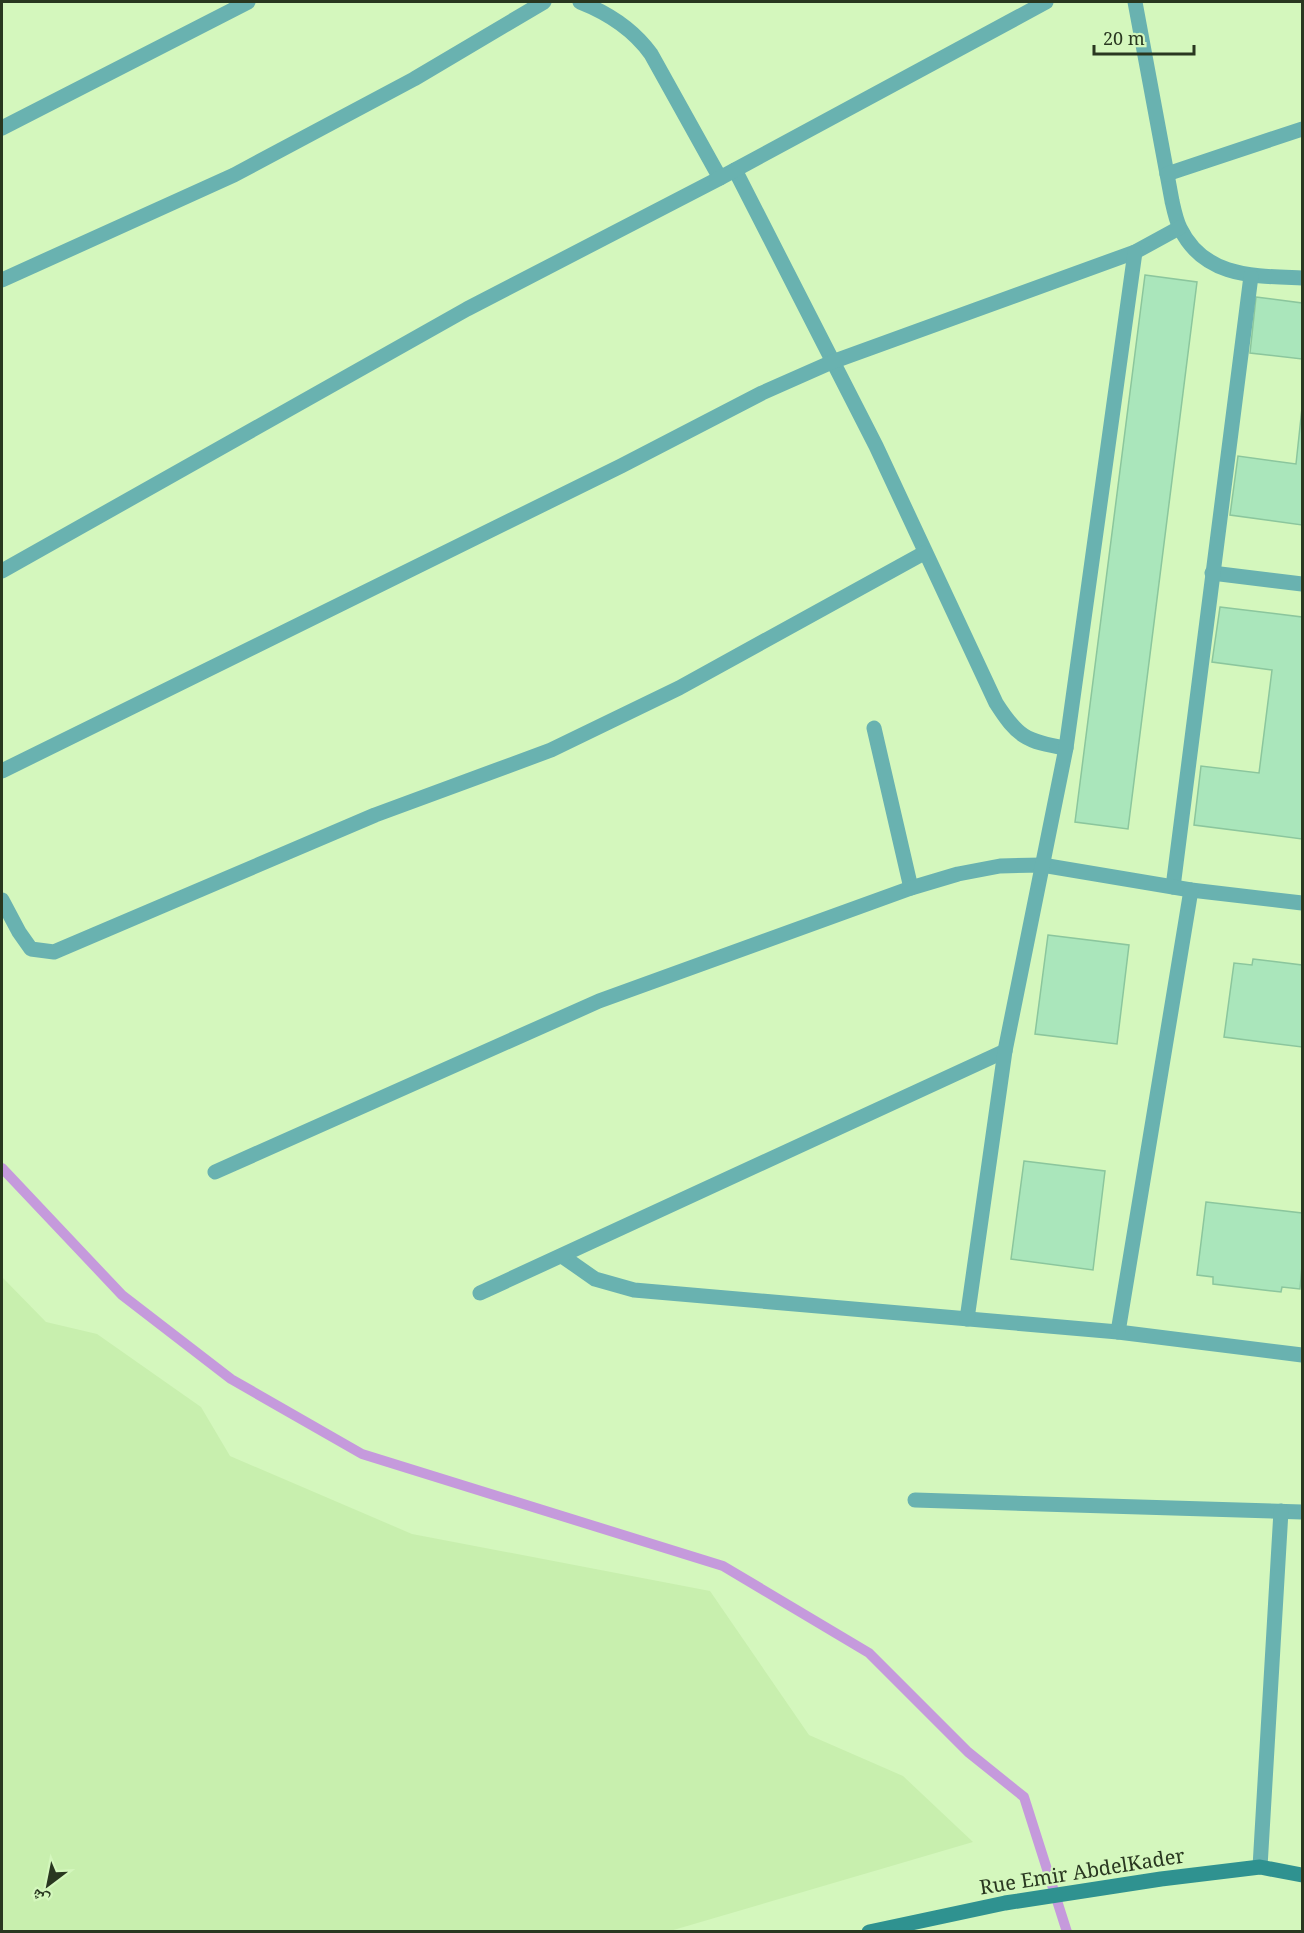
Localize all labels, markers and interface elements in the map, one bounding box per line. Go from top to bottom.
scale bar [1094,18,1194,56]
text: 20 m [1103,26,1145,50]
street label: Rue Emir AbdelKader [978,1841,1187,1901]
north arrow [18,1855,78,1915]
text: ش [27,1884,53,1912]

